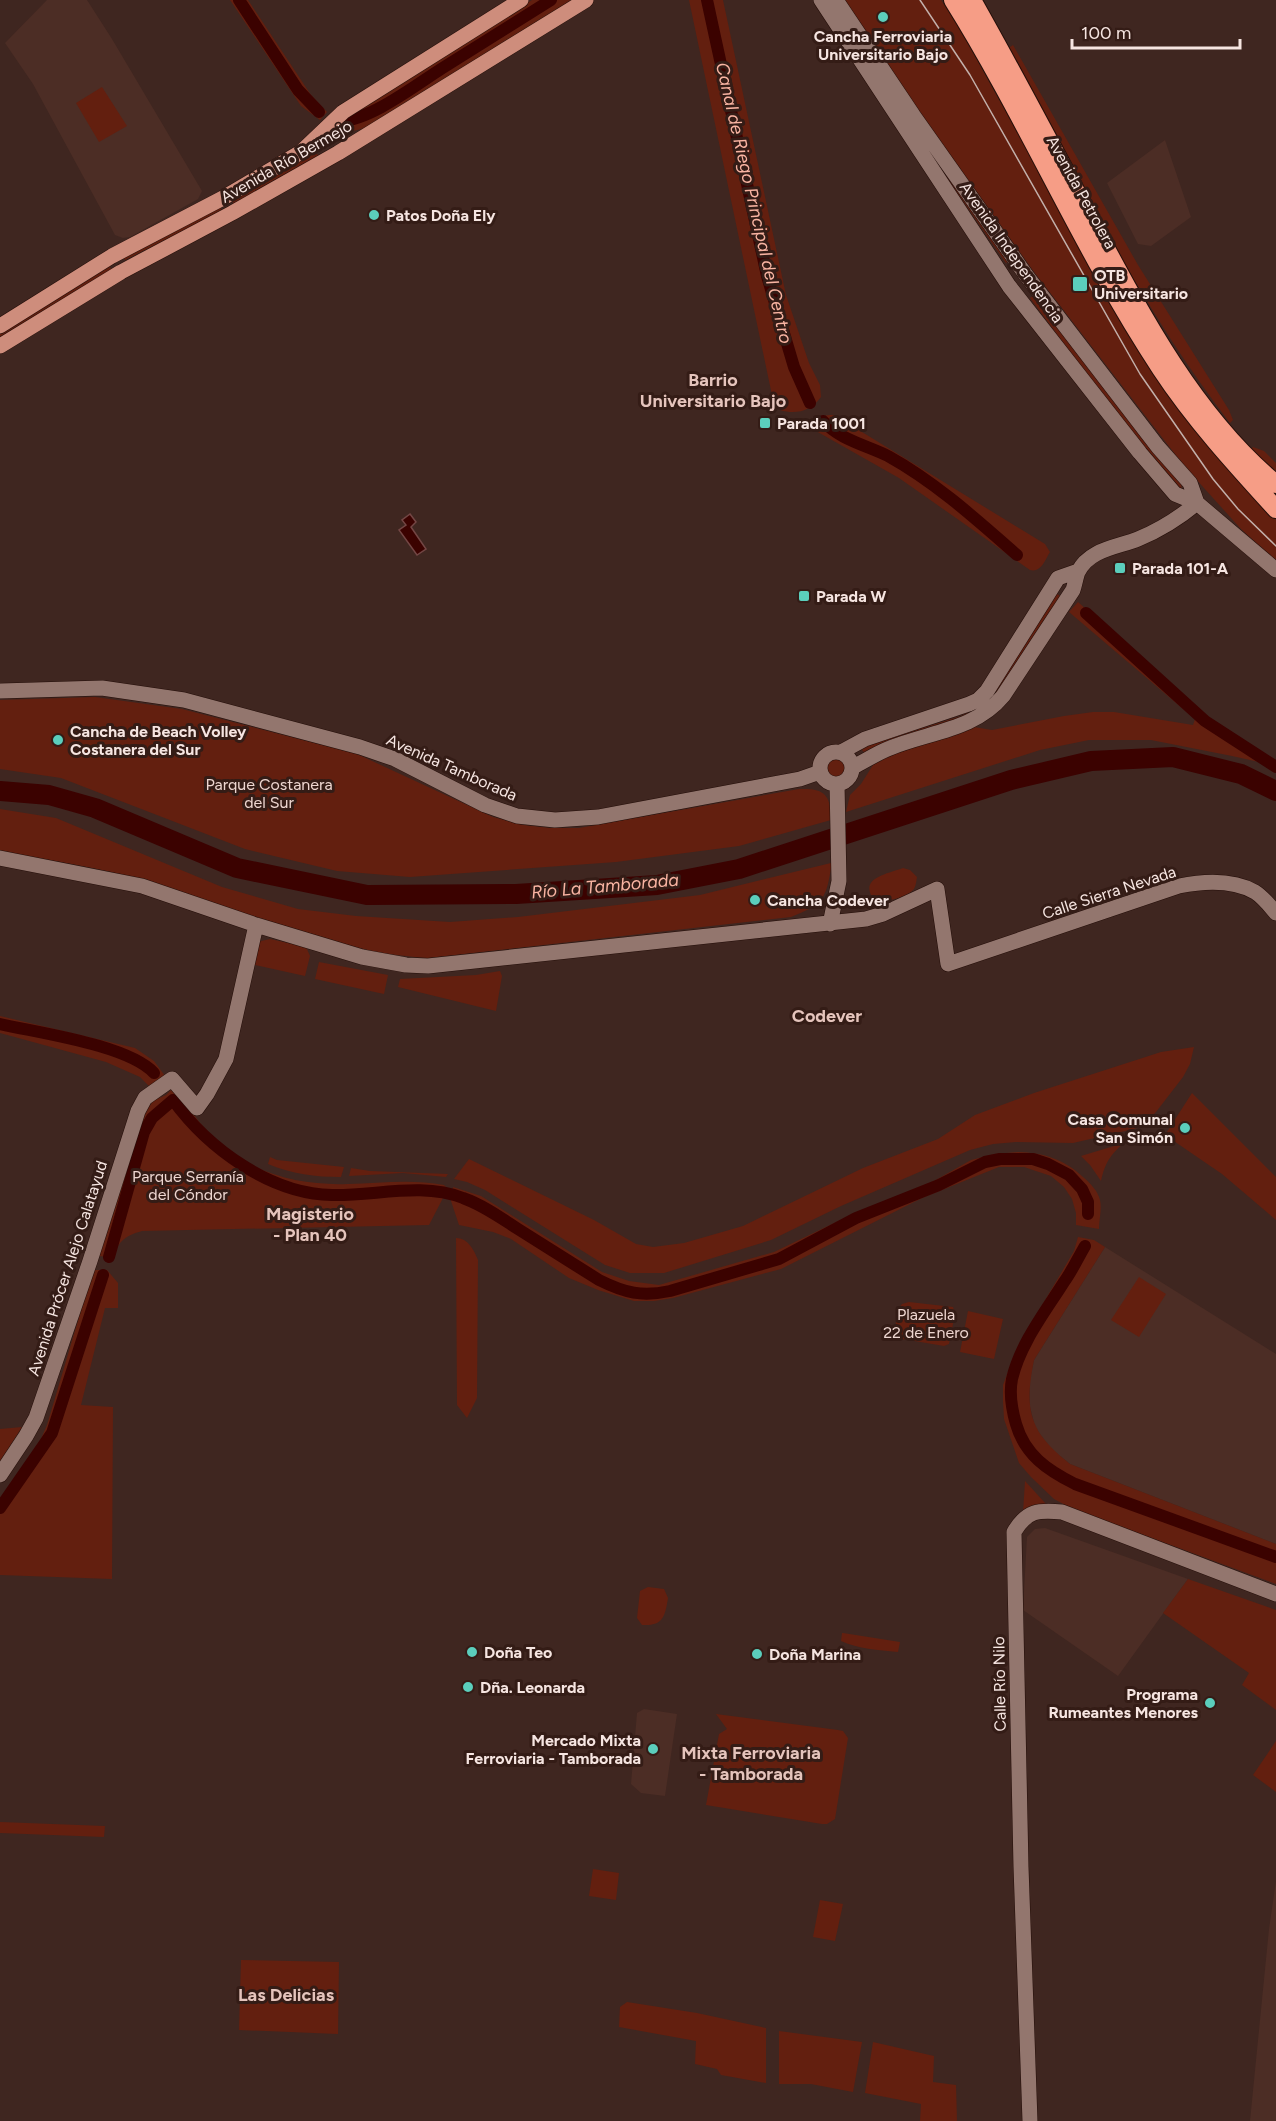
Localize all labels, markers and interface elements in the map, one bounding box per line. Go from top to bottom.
marker: Cancha Ferroviaria Universitario Bajo [876,10,890,24]
scale bar [1072,12,1240,50]
text: 100 m [1081,22,1131,44]
place label: Cancha Ferroviaria Universitario Bajo [814,27,952,64]
water label: Canal de Riego Principal del Centro [711,60,797,346]
street label: Avenida Río Bermejo [217,116,355,207]
street label: Avenida Petrolera [1043,133,1120,252]
street label: Avenida Independencia [956,178,1067,326]
place label: Patos Doña Ely [386,206,496,225]
marker: Patos Doña Ely [367,208,381,222]
place label: OTB Universitario [1094,266,1188,303]
marker: OTB Universitario [1071,275,1089,293]
district label: Barrio Universitario Bajo [640,369,786,412]
place label: Parada 1001 [777,414,866,433]
marker: Parada 1001 [758,416,772,430]
place label: Parada 101-A [1132,559,1229,578]
marker: Parada 101-A [1113,561,1127,575]
place label: Parada W [816,587,886,606]
marker: Parada W [797,589,811,603]
place label: Cancha de Beach Volley Costanera del Sur [70,722,247,759]
street label: Avenida Tamborada [384,730,520,805]
marker: Cancha de Beach Volley Costanera del Sur [51,733,65,747]
park label: Parque Costanera del Sur [205,775,333,812]
street label: Calle Sierra Nevada [1040,862,1178,923]
water label: Río La Tamborada [530,869,680,903]
place label: Cancha Codever [767,891,889,910]
marker: Cancha Codever [748,893,762,907]
district label: Codever [792,1005,862,1027]
place label: Casa Comunal San Simón [1068,1110,1173,1147]
marker: Casa Comunal San Simón [1178,1121,1192,1135]
street label: Avenida Prócer Alejo Calatayud [24,1158,111,1378]
park label: Parque Serranía del Cóndor [132,1167,244,1204]
district label: Magisterio - Plan 40 [266,1203,354,1246]
park label: Plazuela 22 de Enero [883,1305,969,1342]
street label: Calle Río Nilo [989,1636,1010,1732]
place label: Doña Teo [484,1643,552,1662]
marker: Doña Teo [465,1645,479,1659]
place label: Doña Marina [769,1645,861,1664]
marker: Doña Marina [750,1647,764,1661]
place label: Dña. Leonarda [480,1678,585,1697]
marker: Dña. Leonarda [461,1680,475,1694]
place label: Programa Rumeantes Menores [1048,1685,1199,1722]
marker: Programa Rumeantes Menores [1203,1696,1217,1710]
place label: Mercado Mixta Ferroviaria - Tamborada [466,1731,641,1768]
marker: Mercado Mixta Ferroviaria - Tamborada [646,1742,660,1756]
district label: Mixta Ferroviaria - Tamborada [681,1742,821,1785]
district label: Las Delicias [238,1984,335,2006]

